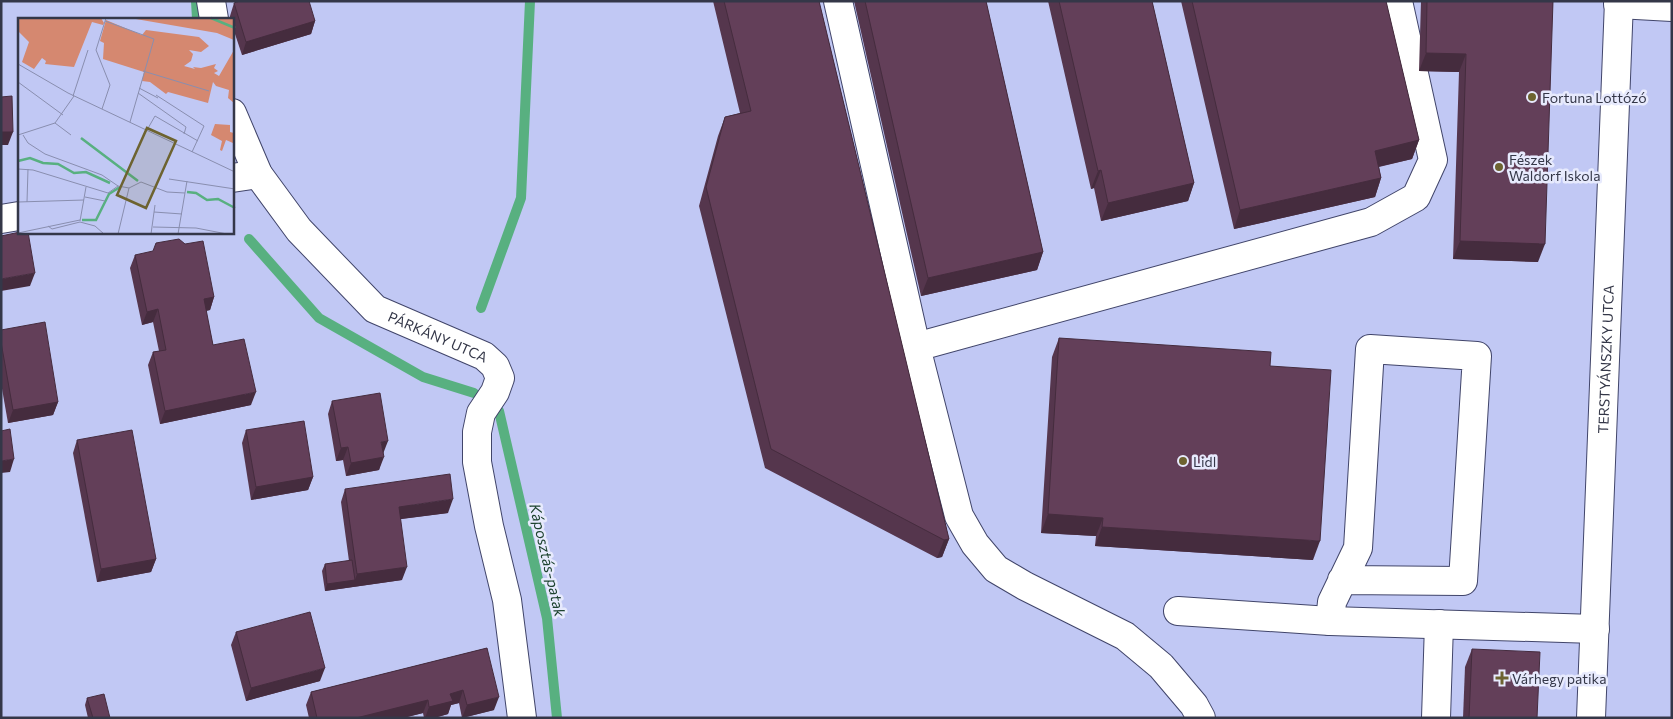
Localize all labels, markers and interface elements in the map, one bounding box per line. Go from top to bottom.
inset map [18,18,234,234]
place label: Fortuna Lottózó [1542,89,1647,106]
marker: Fortuna Lottózó [1526,91,1538,103]
place label: Fészek Waldorf Iskola [1509,151,1600,184]
marker: Fészek Waldorf Iskola [1493,161,1505,173]
street label: TERSTYÁNSZKY UTCA [1594,284,1616,434]
street label: PÁRKÁNY UTCA [386,307,491,365]
place label: Lidl [1193,453,1216,470]
marker: Lidl [1177,455,1189,467]
water label: Káposztás-patak [526,502,570,619]
place label: Várhegy patika [1512,670,1607,687]
marker: Várhegy patika [1496,672,1508,684]

